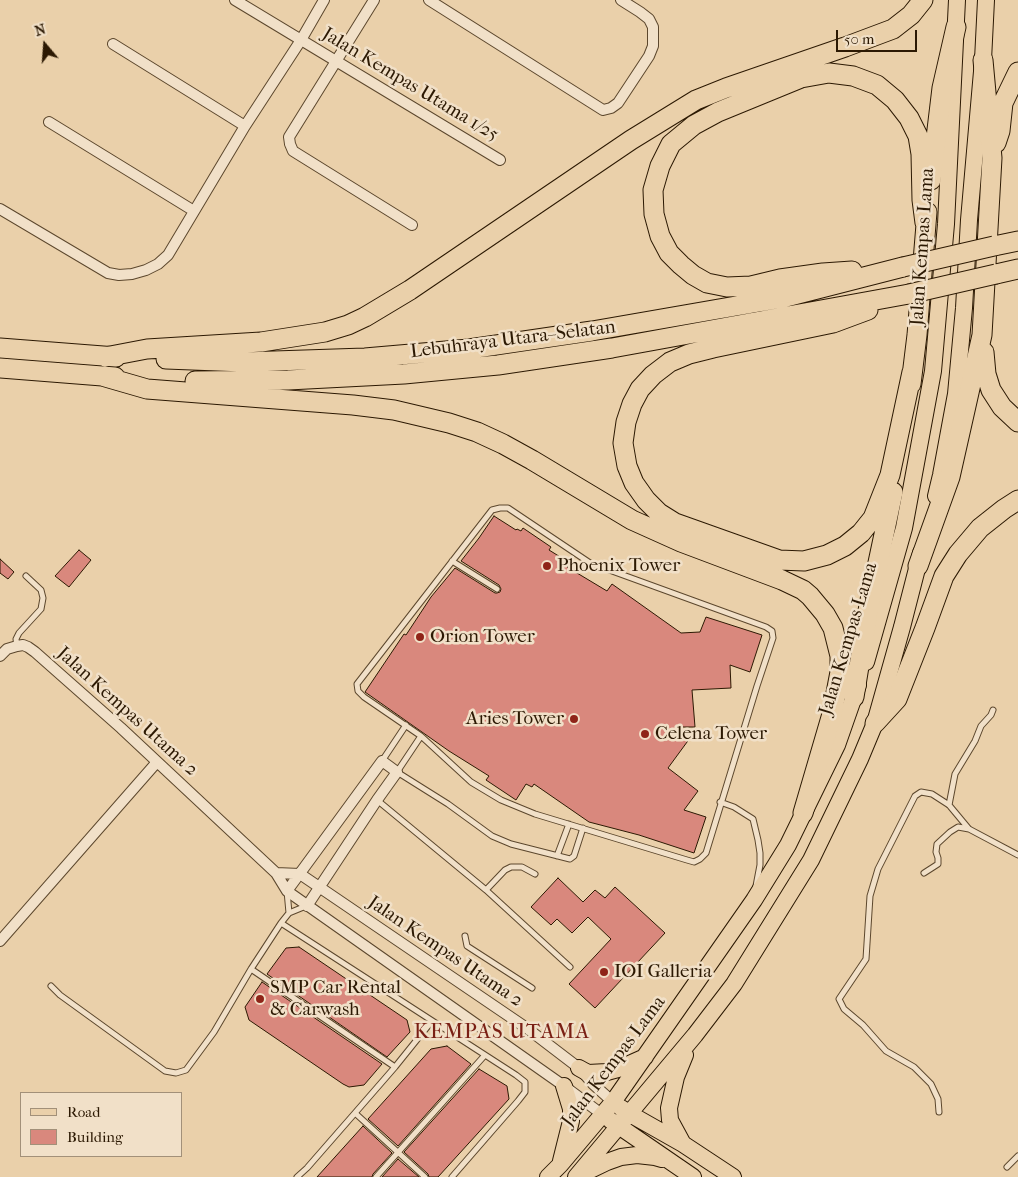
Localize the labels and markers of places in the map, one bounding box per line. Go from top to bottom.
place label: Phoenix Tower [557,555,680,577]
marker: Phoenix Tower [541,560,553,572]
place label: Orion Tower [430,626,535,648]
marker: Orion Tower [414,631,426,643]
place label: Aries Tower [466,708,564,730]
marker: Aries Tower [568,713,580,725]
place label: Celena Tower [655,723,767,745]
marker: Celena Tower [639,728,651,740]
place label: IOI Galleria [614,961,712,983]
marker: IOI Galleria [598,966,610,978]
place label: SMP Car Rental & Carwash [270,977,401,1021]
marker: SMP Car Rental & Carwash [254,993,266,1005]

